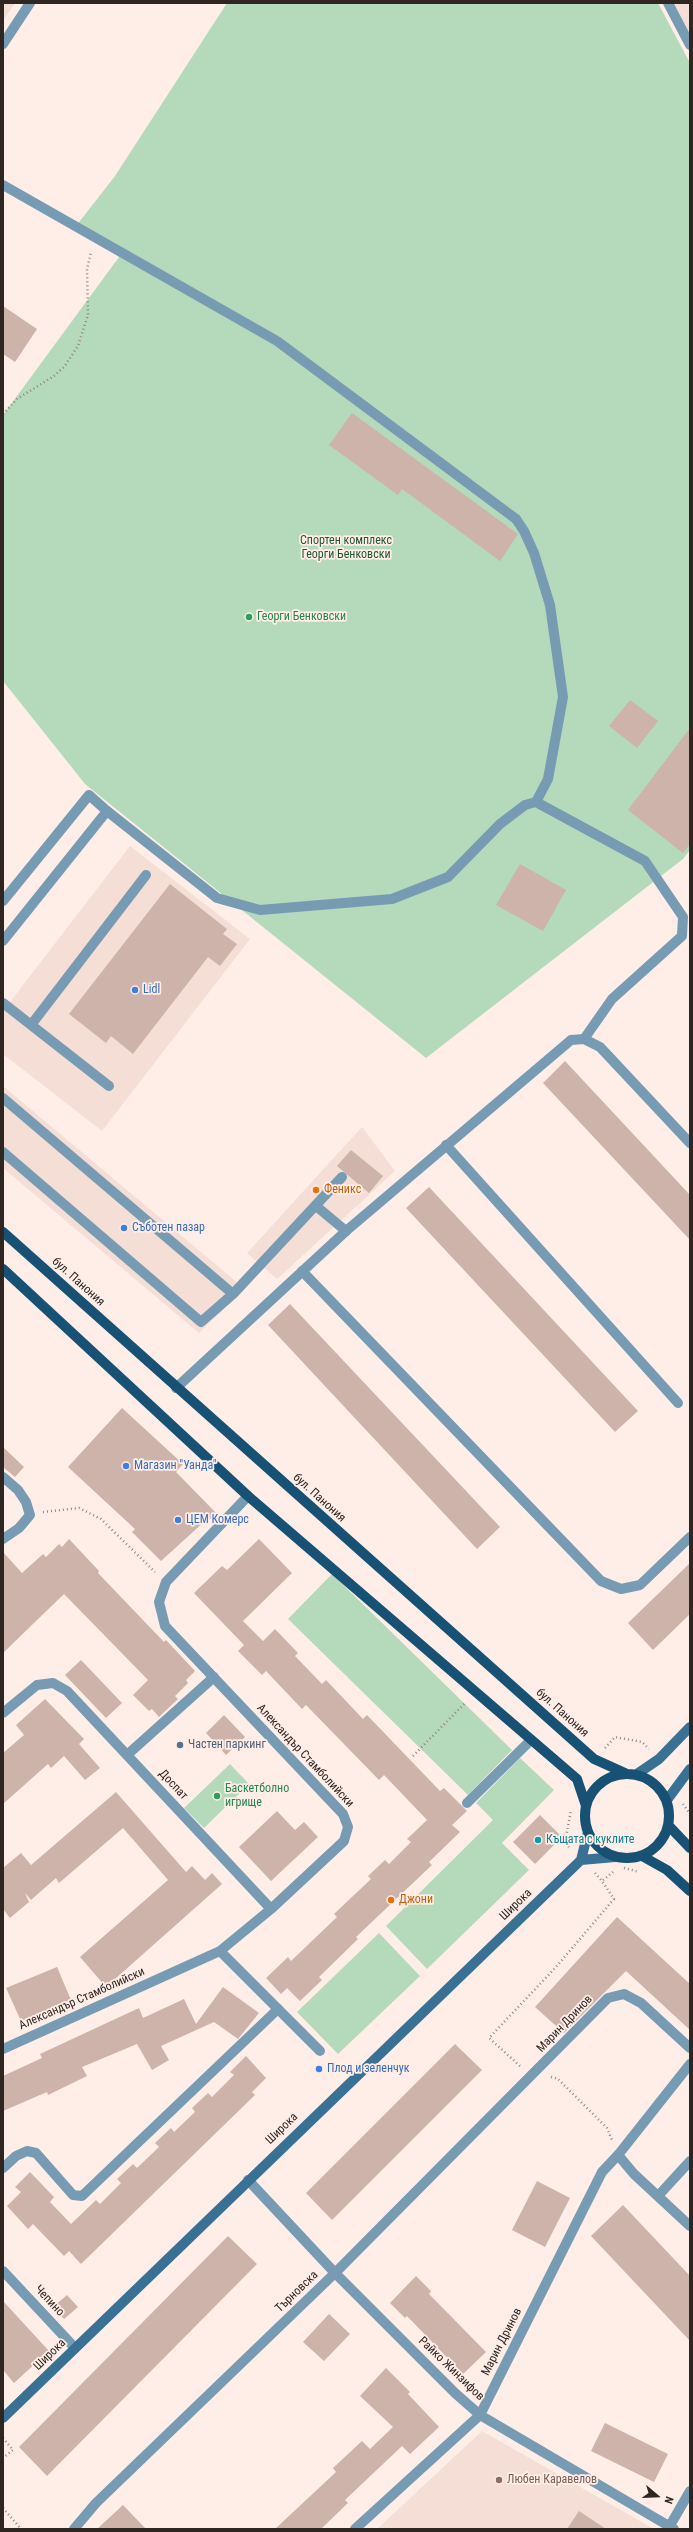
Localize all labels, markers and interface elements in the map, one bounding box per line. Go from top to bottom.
park label: Спортен комплекс Георги Бенковски [300,534,392,562]
place label: Георги Бенковски [257,610,346,624]
marker: Георги Бенковски [244,612,254,622]
place label: Lidl [143,983,160,997]
marker: Lidl [130,985,140,995]
place label: Феникс [324,1183,361,1197]
marker: Феникс [311,1185,321,1195]
place label: Съботен пазар [132,1221,205,1235]
marker: Съботен пазар [119,1223,129,1233]
street label: бул. Панония [49,1255,107,1309]
place label: Магазин "Уанда" [134,1459,217,1473]
marker: Магазин "Уанда" [121,1461,131,1471]
street label: бул. Панония [290,1471,348,1525]
place label: ЦЕМ Комерс [186,1513,249,1527]
marker: ЦЕМ Комерс [173,1515,183,1525]
street label: бул. Панония [533,1686,591,1740]
street label: Александър Стамболийски [253,1701,357,1811]
place label: Частен паркинг [188,1738,266,1752]
marker: Частен паркинг [175,1740,185,1750]
street label: Доспат [155,1767,191,1803]
place label: Баскетболно игрище [225,1782,289,1810]
marker: Баскетболно игрище [212,1791,222,1801]
place label: Къщата с куклите [546,1833,634,1847]
marker: Къщата с куклите [533,1835,543,1845]
street label: Широка [497,1886,535,1924]
place label: Джони [399,1893,433,1907]
marker: Джони [386,1895,396,1905]
street label: Александър Стамболийски [17,1965,147,2033]
street label: Марин Дринов [534,1992,596,2056]
place label: Плод и зеленчук [327,2062,410,2076]
marker: Плод и зеленчук [314,2064,324,2074]
street label: Широка [263,2110,301,2148]
street label: Търновска [273,2268,321,2316]
street label: Чепино [31,2282,67,2320]
street label: Марин Дринов [479,2306,525,2378]
street label: Райко Жинзифов [415,2334,487,2404]
street label: Широка [31,2336,69,2374]
place label: Любен Каравелов [507,2473,597,2487]
marker: Любен Каравелов [494,2475,504,2485]
north arrow [637,2476,677,2516]
text: N [662,2495,676,2505]

